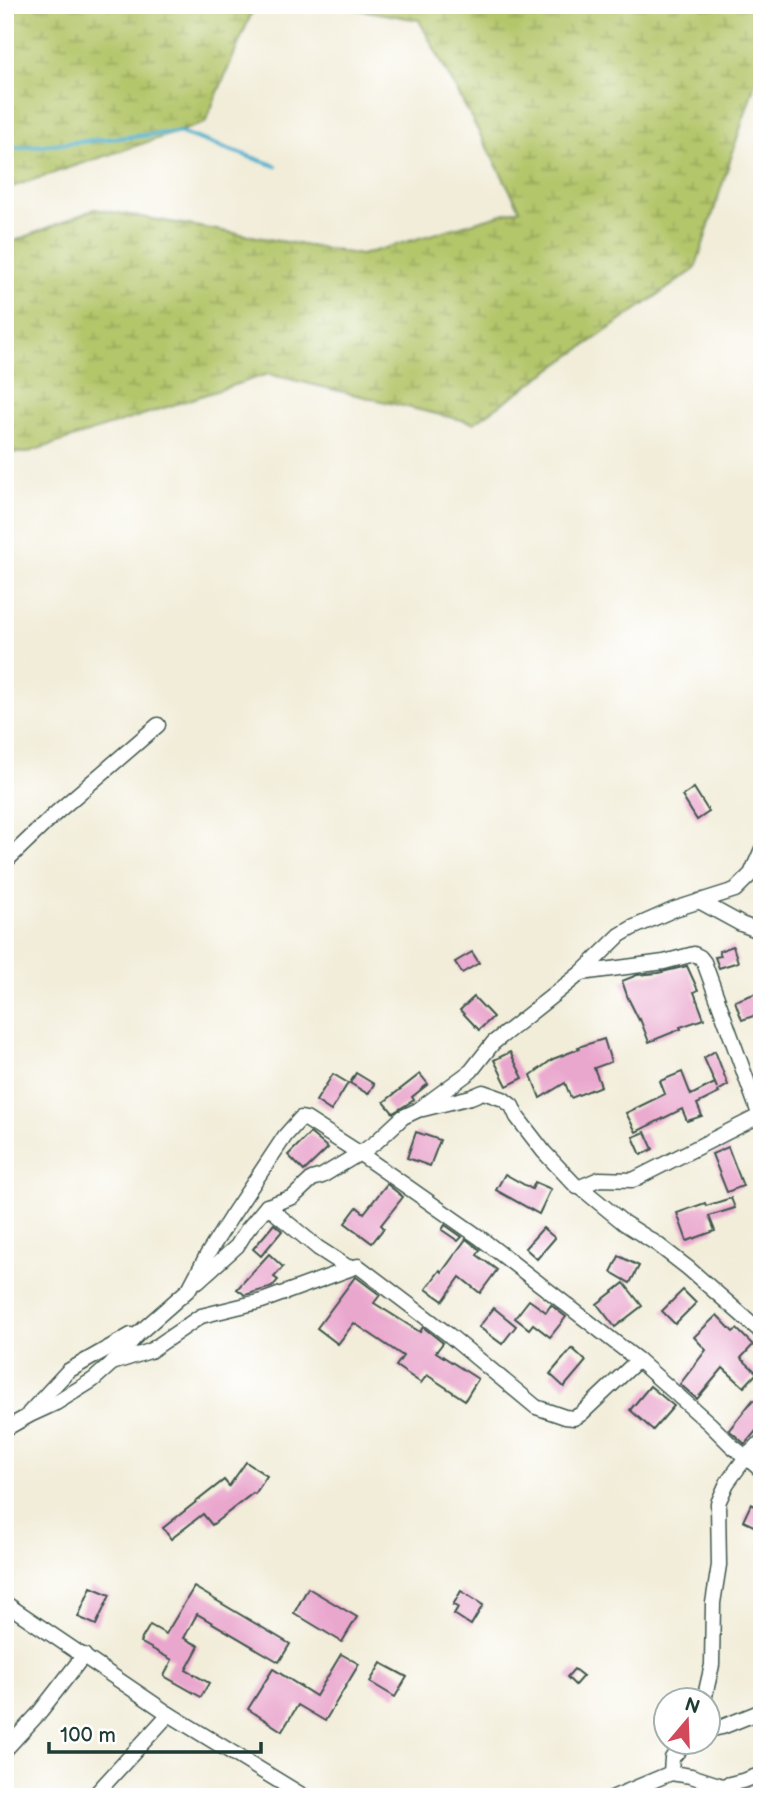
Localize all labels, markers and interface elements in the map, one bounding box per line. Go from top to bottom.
north arrow [652,1686,722,1756]
text: N [682,1693,703,1720]
scale bar [49,1711,261,1755]
text: 100 m [60,1723,116,1748]

